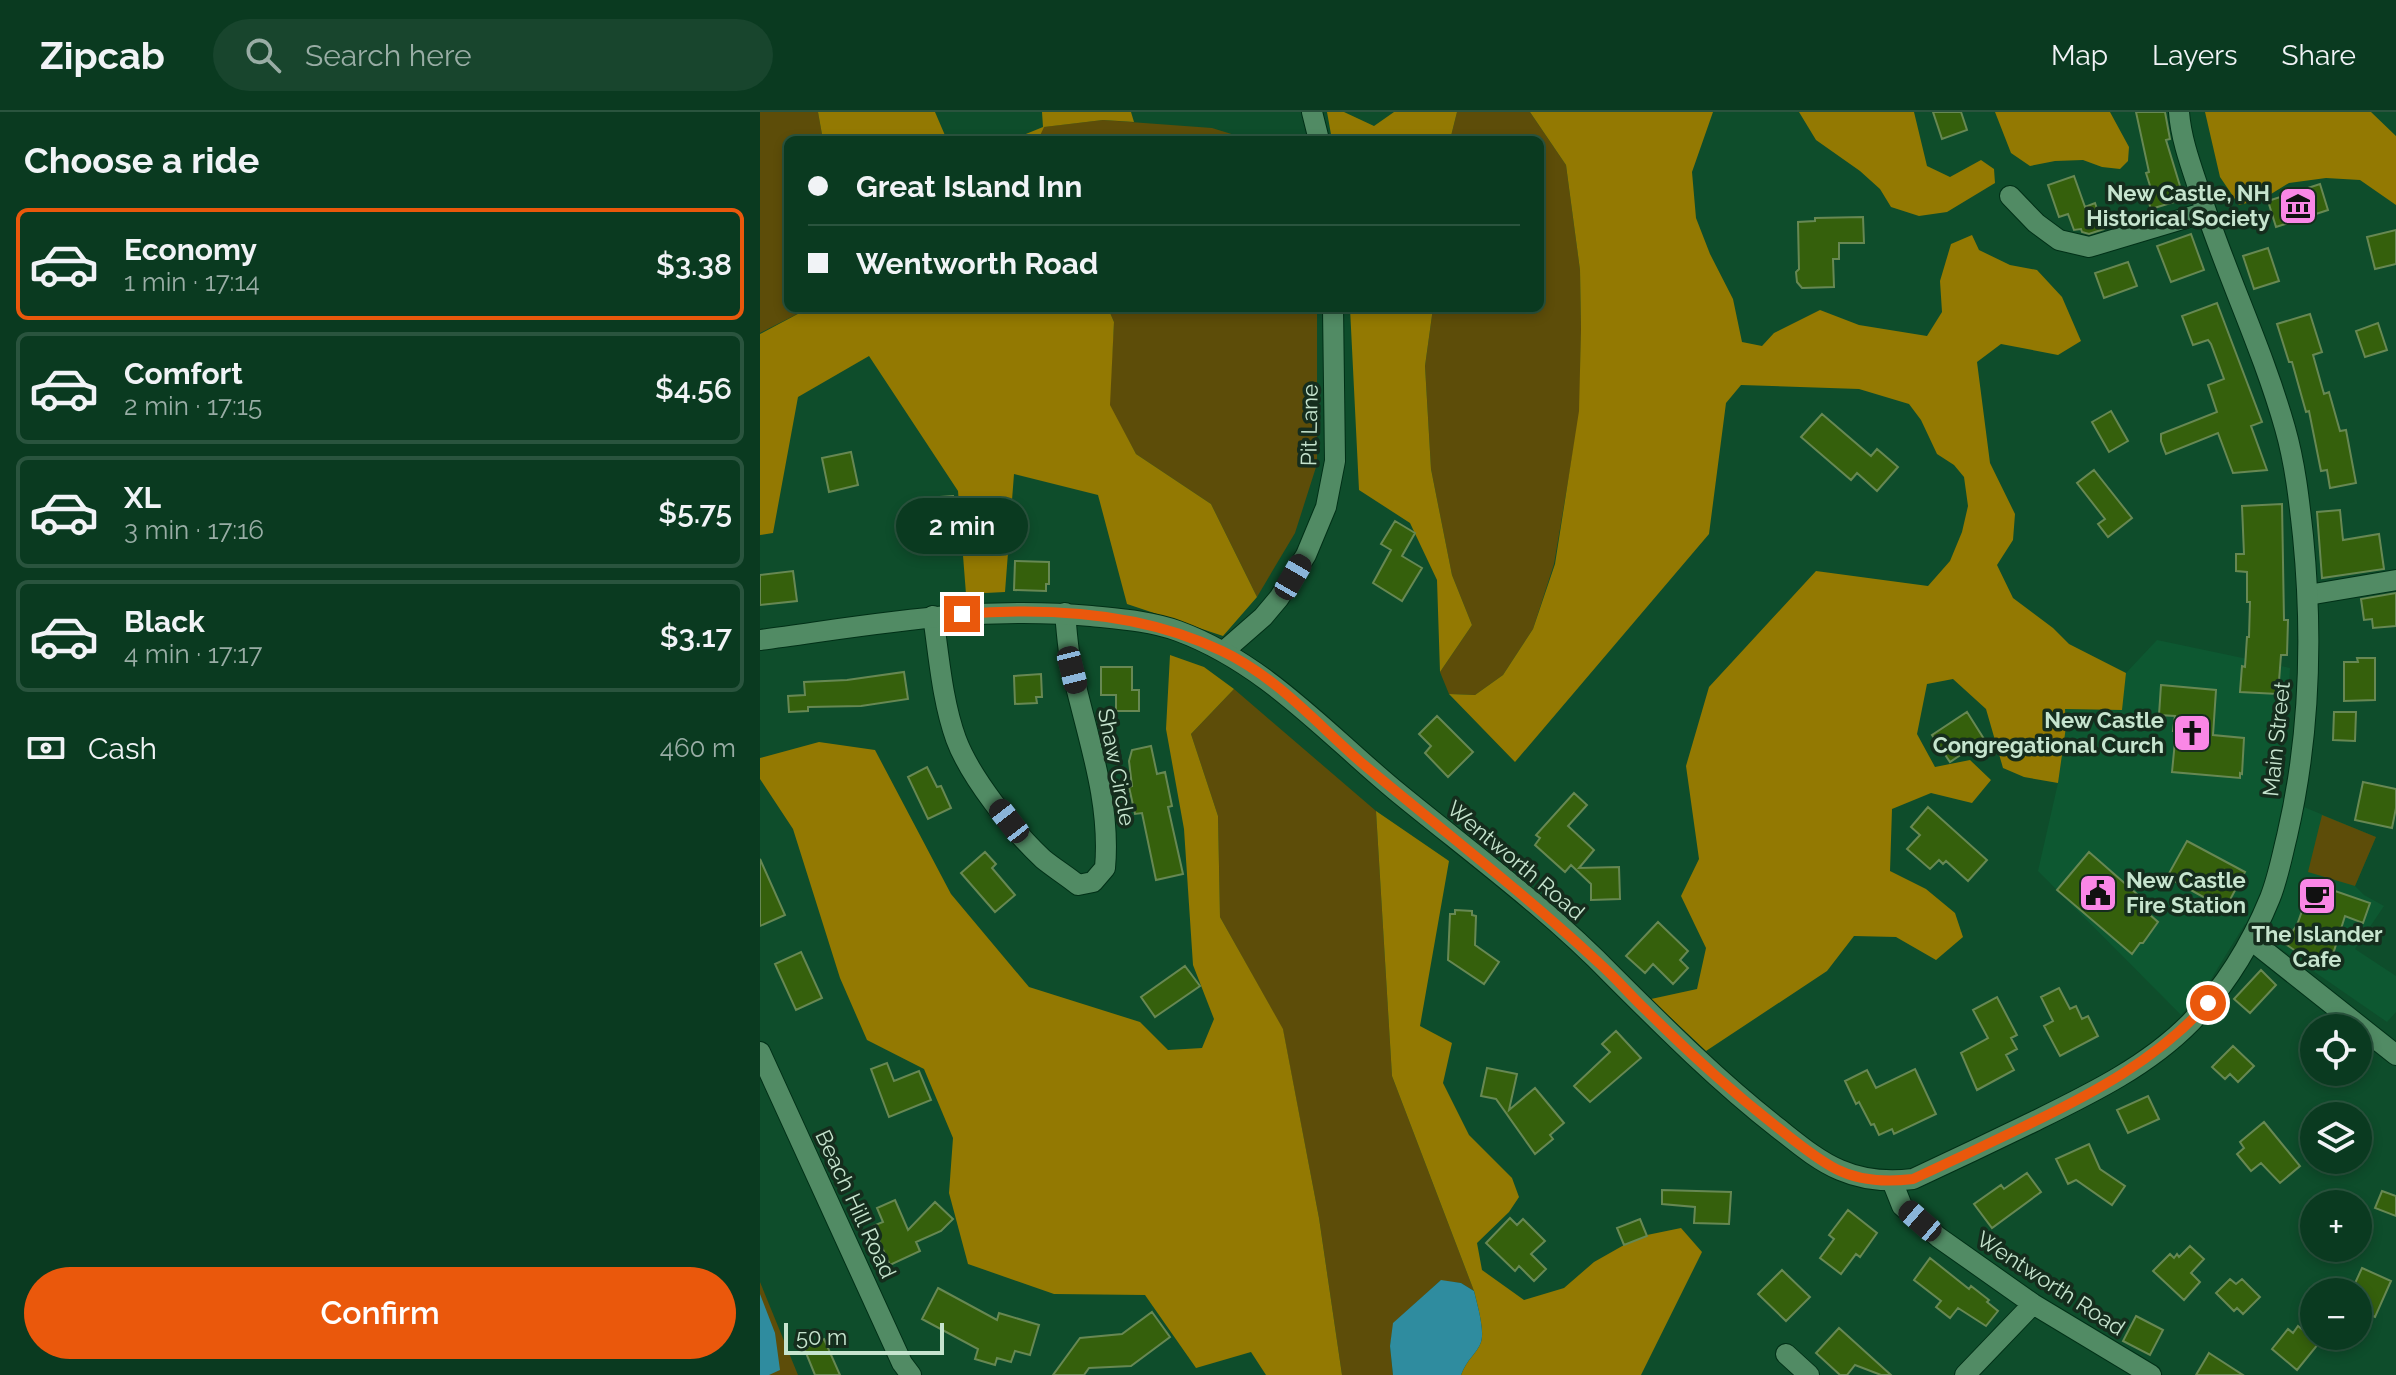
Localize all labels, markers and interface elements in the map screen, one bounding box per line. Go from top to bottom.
search box [213,19,773,91]
text: Zipcab [40,33,165,78]
icon: search [241,33,285,77]
text: Search here [305,38,472,73]
text: Map [2051,39,2108,72]
text: Layers [2152,39,2238,72]
text: Share [2282,39,2356,72]
text: Choose a ride [24,139,259,181]
text: Great Island Inn [856,169,1082,204]
place label: New Castle, NH Historical Society [2086,180,2270,231]
museum icon: New Castle, NH Historical Society [2277,185,2319,227]
icon: car [28,228,100,300]
text: Economy [124,232,257,267]
text: Wentworth Road [856,246,1098,281]
text: $3.38 [656,247,732,282]
text: 1 min · 17:14 [124,267,260,297]
icon: car [28,352,100,424]
text: Comfort [124,356,243,391]
text: $4.56 [655,371,732,406]
street label: Pit Lane [1295,384,1323,466]
text: 2 min · 17:15 [124,391,262,421]
icon: car [28,476,100,548]
text: XL [124,480,161,515]
text: $5.75 [658,495,732,530]
callout: 2 min [896,498,1028,554]
text: 2 min [929,511,995,541]
text: 3 min · 17:16 [124,515,264,545]
car [1271,550,1315,604]
route end [944,596,980,632]
icon: car [28,600,100,672]
text: Black [124,604,205,639]
text: $3.17 [660,619,732,654]
text: 4 min · 17:17 [124,639,262,669]
car [1055,644,1089,696]
street label: Main Street [2257,680,2295,798]
street label: Shaw Circle [1093,706,1141,828]
place label: New Castle Congregational Curch [1933,707,2164,758]
church icon: New Castle Congregational Curch [2171,712,2213,754]
icon: cash [24,726,68,770]
text: Cash [88,731,157,766]
text: 460 m [660,733,736,763]
car [985,795,1033,847]
street label: Wentworth Road [1442,795,1590,925]
place label: New Castle Fire Station [2126,867,2246,918]
public building icon: New Castle Fire Station [2077,872,2119,914]
cafe icon: The Islander Cafe [2296,875,2338,917]
place label: The Islander Cafe [2251,921,2383,972]
route start [2190,985,2226,1021]
map controls [2300,1014,2372,1350]
button: locate [2300,1014,2372,1086]
button: layers [2300,1102,2372,1174]
street label: Beach Hill Road [810,1126,902,1282]
button: + [2300,1190,2372,1262]
car [1894,1196,1946,1246]
street label: Wentworth Road [1972,1225,2130,1341]
button: Confirm [24,1267,736,1359]
button: − [2300,1278,2372,1350]
scale bar [784,1319,944,1355]
text: 50 m [796,1324,847,1350]

